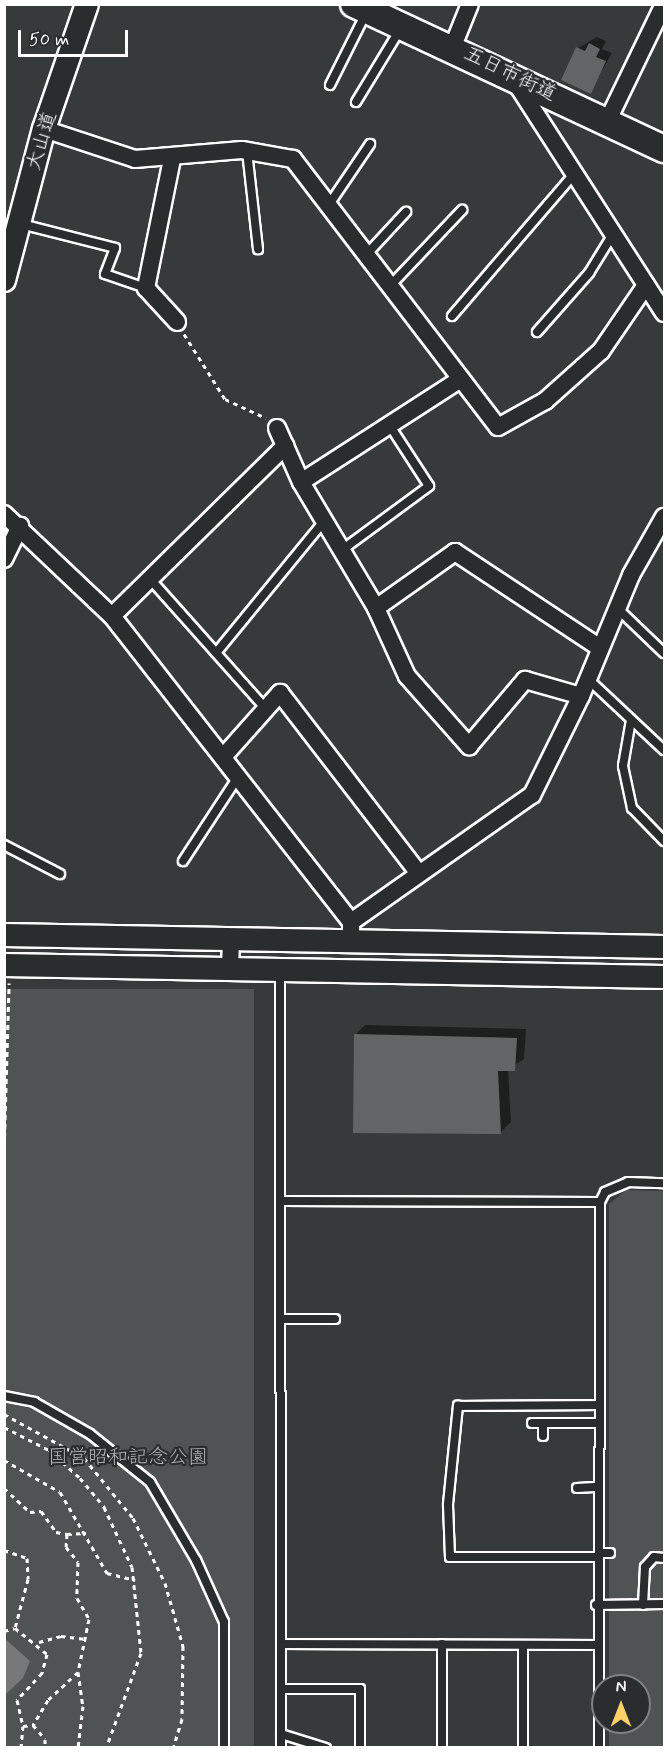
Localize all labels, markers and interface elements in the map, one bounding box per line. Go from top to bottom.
scale bar [21,18,130,56]
text: 50 m [29,28,69,52]
street label: 五日市街道 [460,41,560,107]
street label: 大山道 [22,109,62,173]
park label: 国営昭和記念公園 [48,1445,208,1469]
north arrow [591,1674,651,1734]
text: N [616,1677,626,1698]

